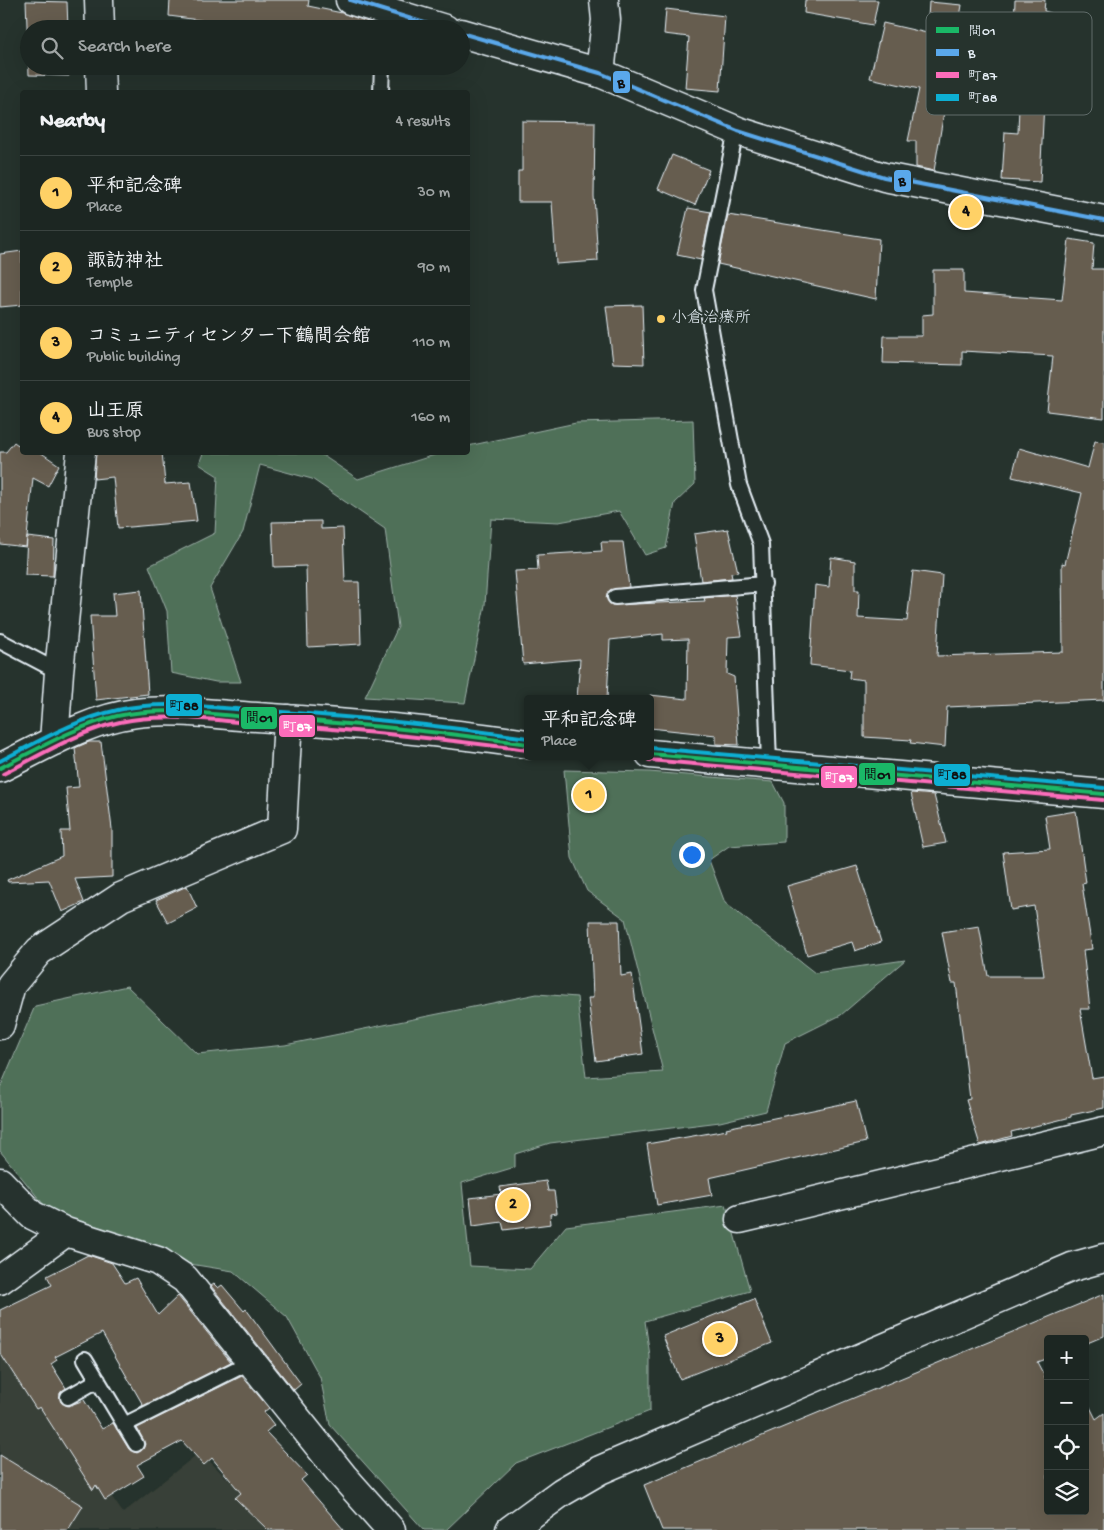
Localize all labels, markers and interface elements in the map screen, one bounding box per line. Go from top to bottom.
legend [926,12,1092,115]
search box [20,20,470,75]
text: 間01 [968,24,996,41]
icon: search [38,34,66,62]
text: Search here [78,36,172,59]
text: B [967,46,976,63]
text: 町87 [968,69,998,86]
line badge: B [612,70,631,94]
text: B [616,76,625,93]
text: 町88 [968,91,998,108]
text: Nearby [40,110,105,135]
text: 4 results [395,113,450,132]
line badge: B [893,169,912,193]
text: B [897,174,906,191]
text: 平和記念碑 [87,176,182,199]
text: 1 [53,184,59,203]
text: 30 m [417,184,450,203]
pin: 4 [950,193,982,231]
text: Place [87,199,122,218]
text: 諏訪神社 [87,251,163,274]
text: 2 [52,259,60,278]
text: 90 m [418,259,450,278]
text: Temple [87,274,132,293]
place label: 小倉治療所 [671,308,751,329]
marker: 小倉治療所 [655,313,667,325]
text: コミュニティセンター下鶴間会館 [87,326,371,349]
text: 3 [52,334,60,353]
text: 110 m [413,334,450,353]
text: Public building [87,349,181,368]
text: 山王原 [87,401,144,424]
text: 4 [52,409,60,428]
text: 160 m [411,409,450,428]
text: Bus stop [87,424,141,443]
line badge: 町88 [165,693,203,717]
popup [524,695,654,760]
text: 町88 [169,699,199,716]
line badge: 間01 [240,706,278,730]
text: 間01 [245,710,273,728]
text: 平和記念碑 [541,710,637,733]
line badge: 町87 [278,714,316,738]
text: 町87 [283,720,312,737]
text: Place [541,733,576,752]
line badge: 間01 [858,762,896,786]
line badge: 町88 [933,763,971,787]
line badge: 町87 [820,765,858,789]
text: 間01 [863,767,891,785]
text: 町88 [937,768,967,785]
text: 町87 [825,771,854,788]
pin: 1 [573,776,605,814]
your location [679,842,705,868]
pin: 2 [497,1186,529,1224]
pin: 3 [704,1320,736,1358]
map controls [1044,1335,1089,1515]
button: + [1044,1335,1089,1380]
button: − [1044,1380,1089,1425]
button: locate [1044,1425,1089,1470]
button: layers [1044,1470,1089,1515]

